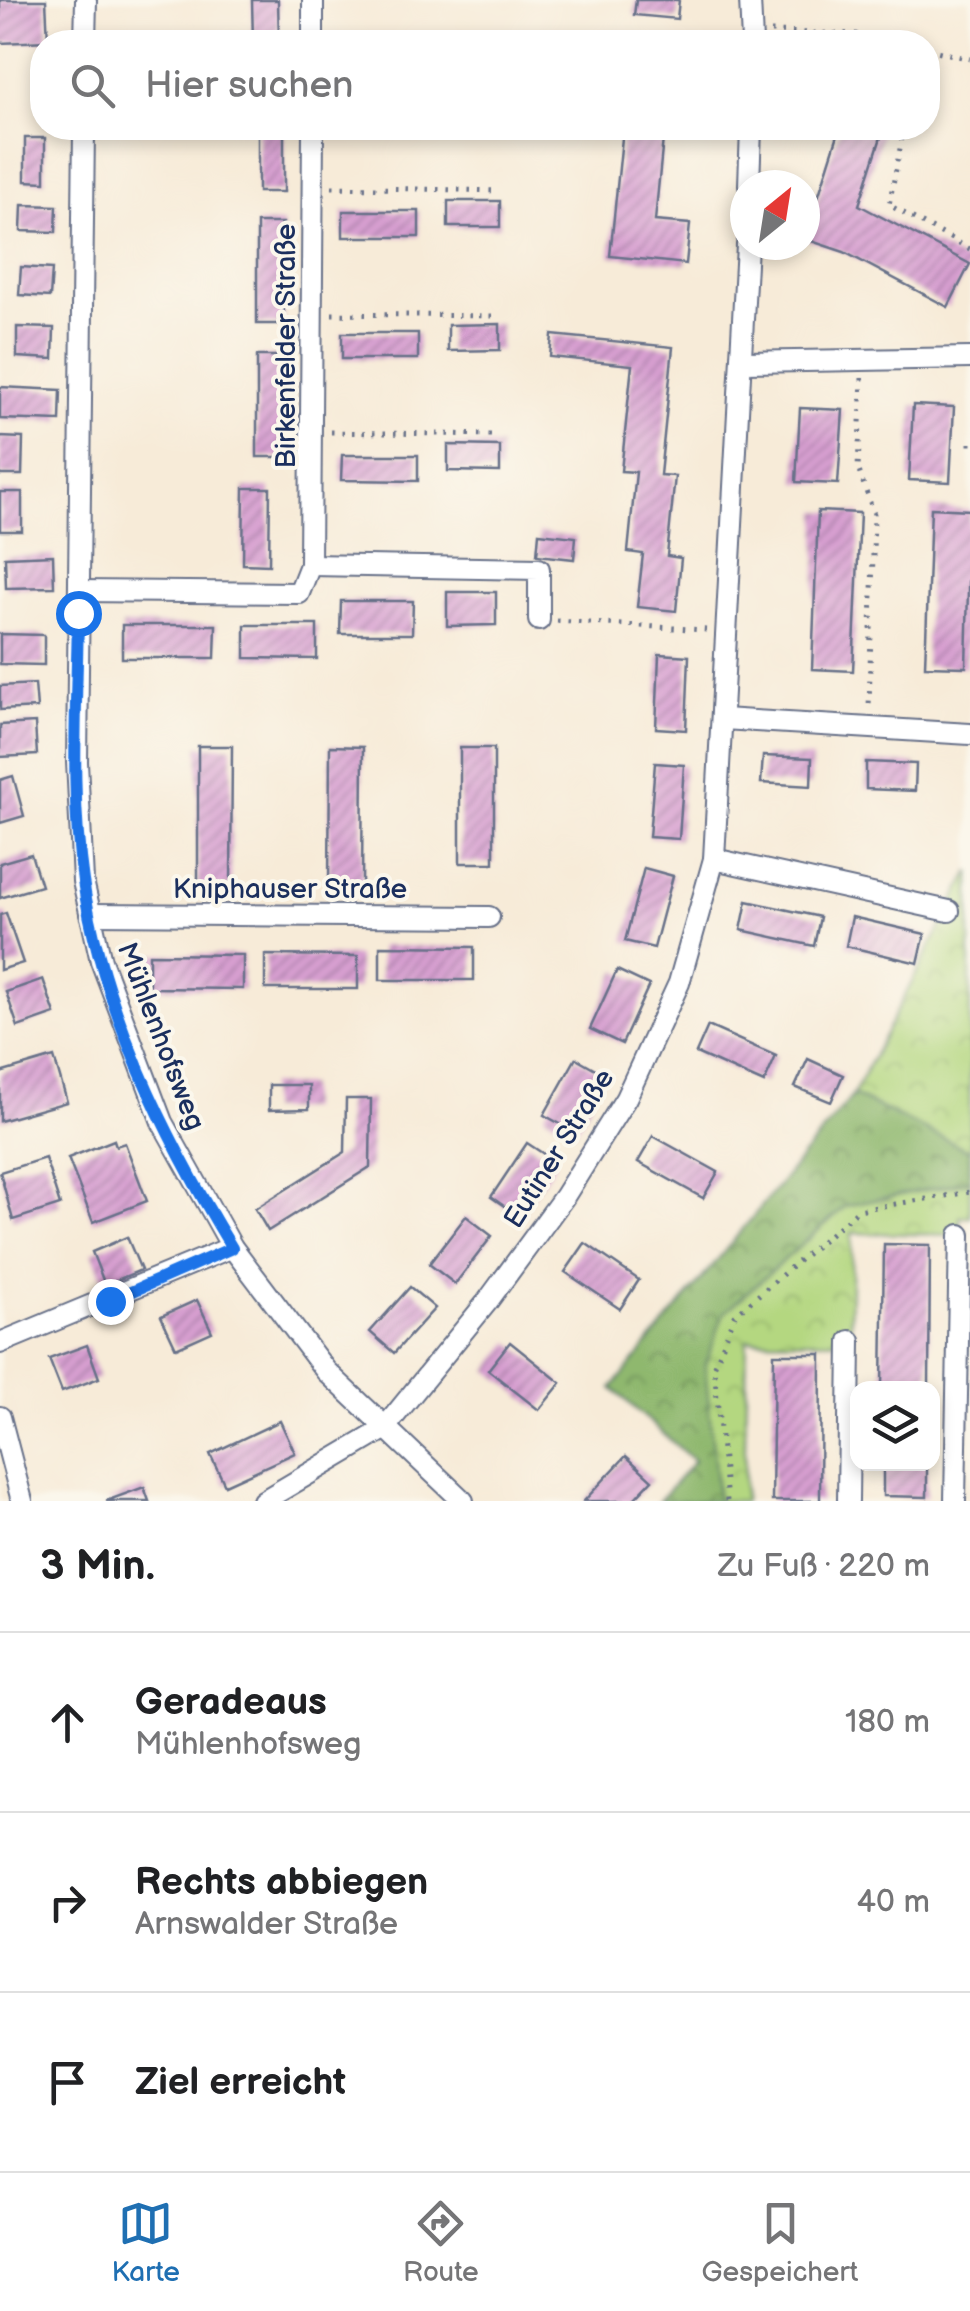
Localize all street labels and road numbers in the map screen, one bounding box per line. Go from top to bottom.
street label: Birkenfelder Straße [270,224,303,468]
street label: Kniphauser Straße [173,873,407,906]
street label: Mühlenhofsweg [110,938,212,1135]
street label: Eutiner Straße [497,1063,621,1234]

